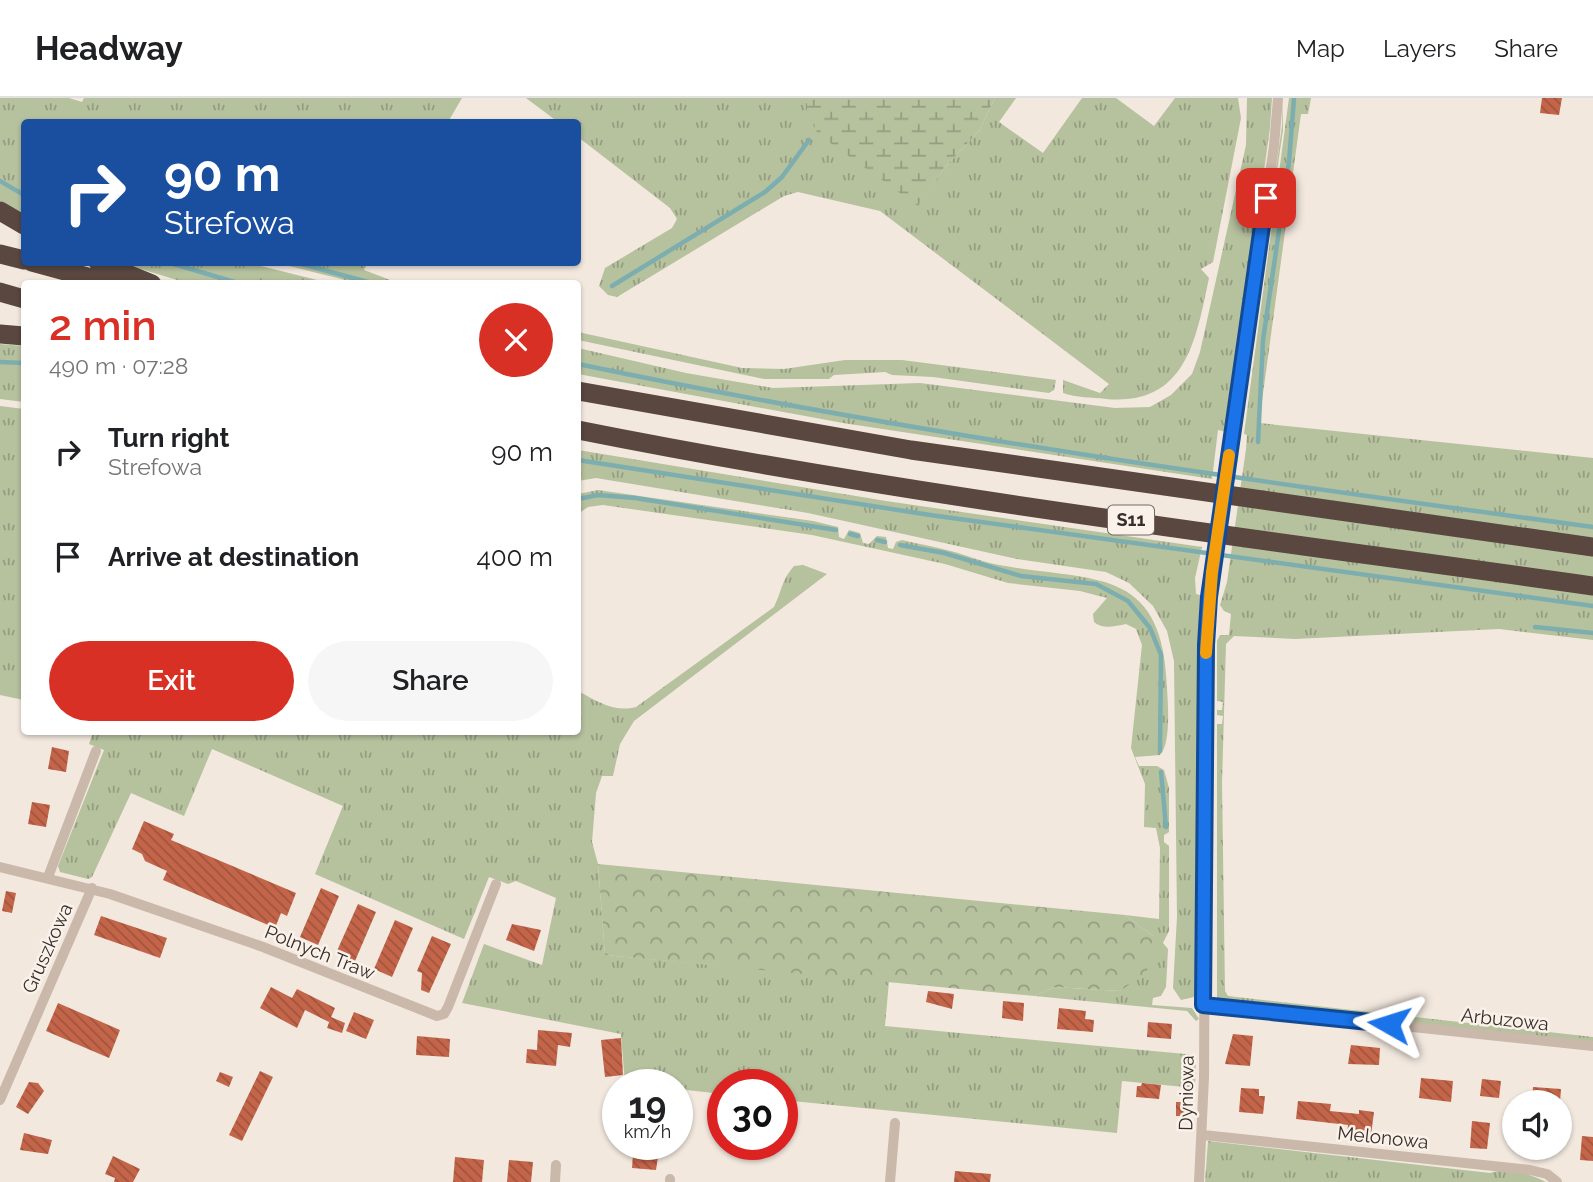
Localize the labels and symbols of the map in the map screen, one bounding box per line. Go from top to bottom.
pin [1236,168,1296,228]
road number: S11 [1108,506,1154,534]
street label: Gruszkowa [17,900,77,996]
street label: Polnych Traw [262,920,379,984]
position arrow [1352,987,1426,1061]
street label: Arbuzowa [1460,1003,1550,1035]
street label: Dyniowa [1174,1055,1198,1131]
speed limit sign: 30 [707,1069,798,1160]
street label: Melonowa [1336,1121,1430,1153]

